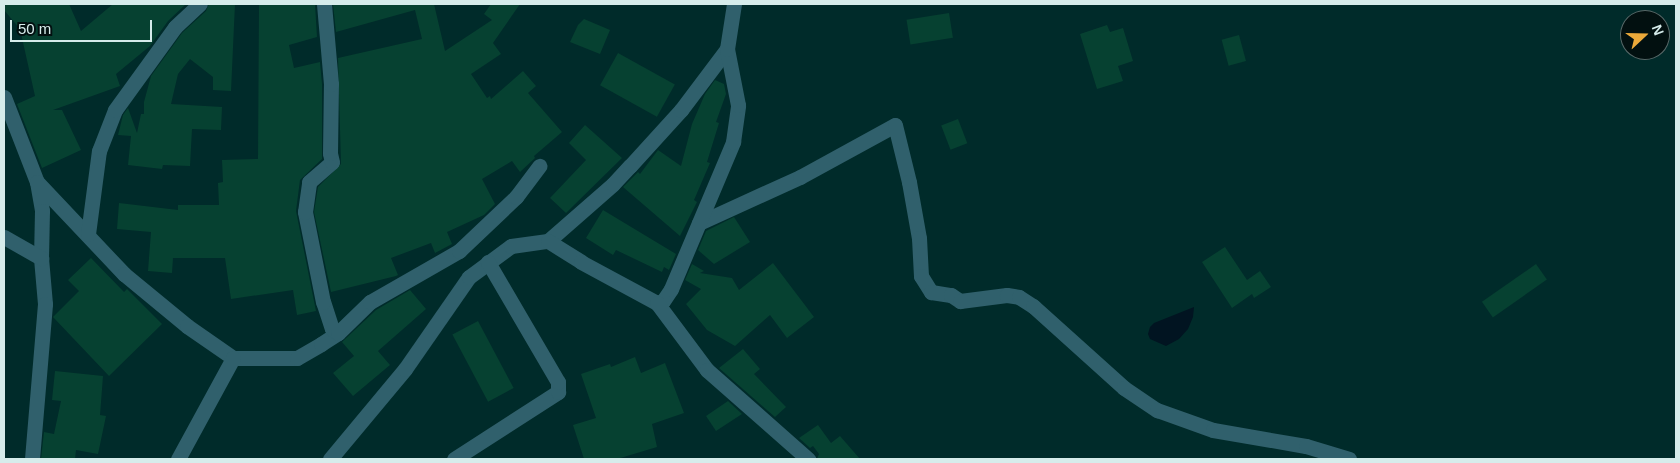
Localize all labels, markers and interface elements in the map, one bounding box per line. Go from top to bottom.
scale bar [12,10,155,42]
north arrow [1620,10,1670,60]
text: 50 m [18,20,51,37]
text: N [1649,22,1667,38]

